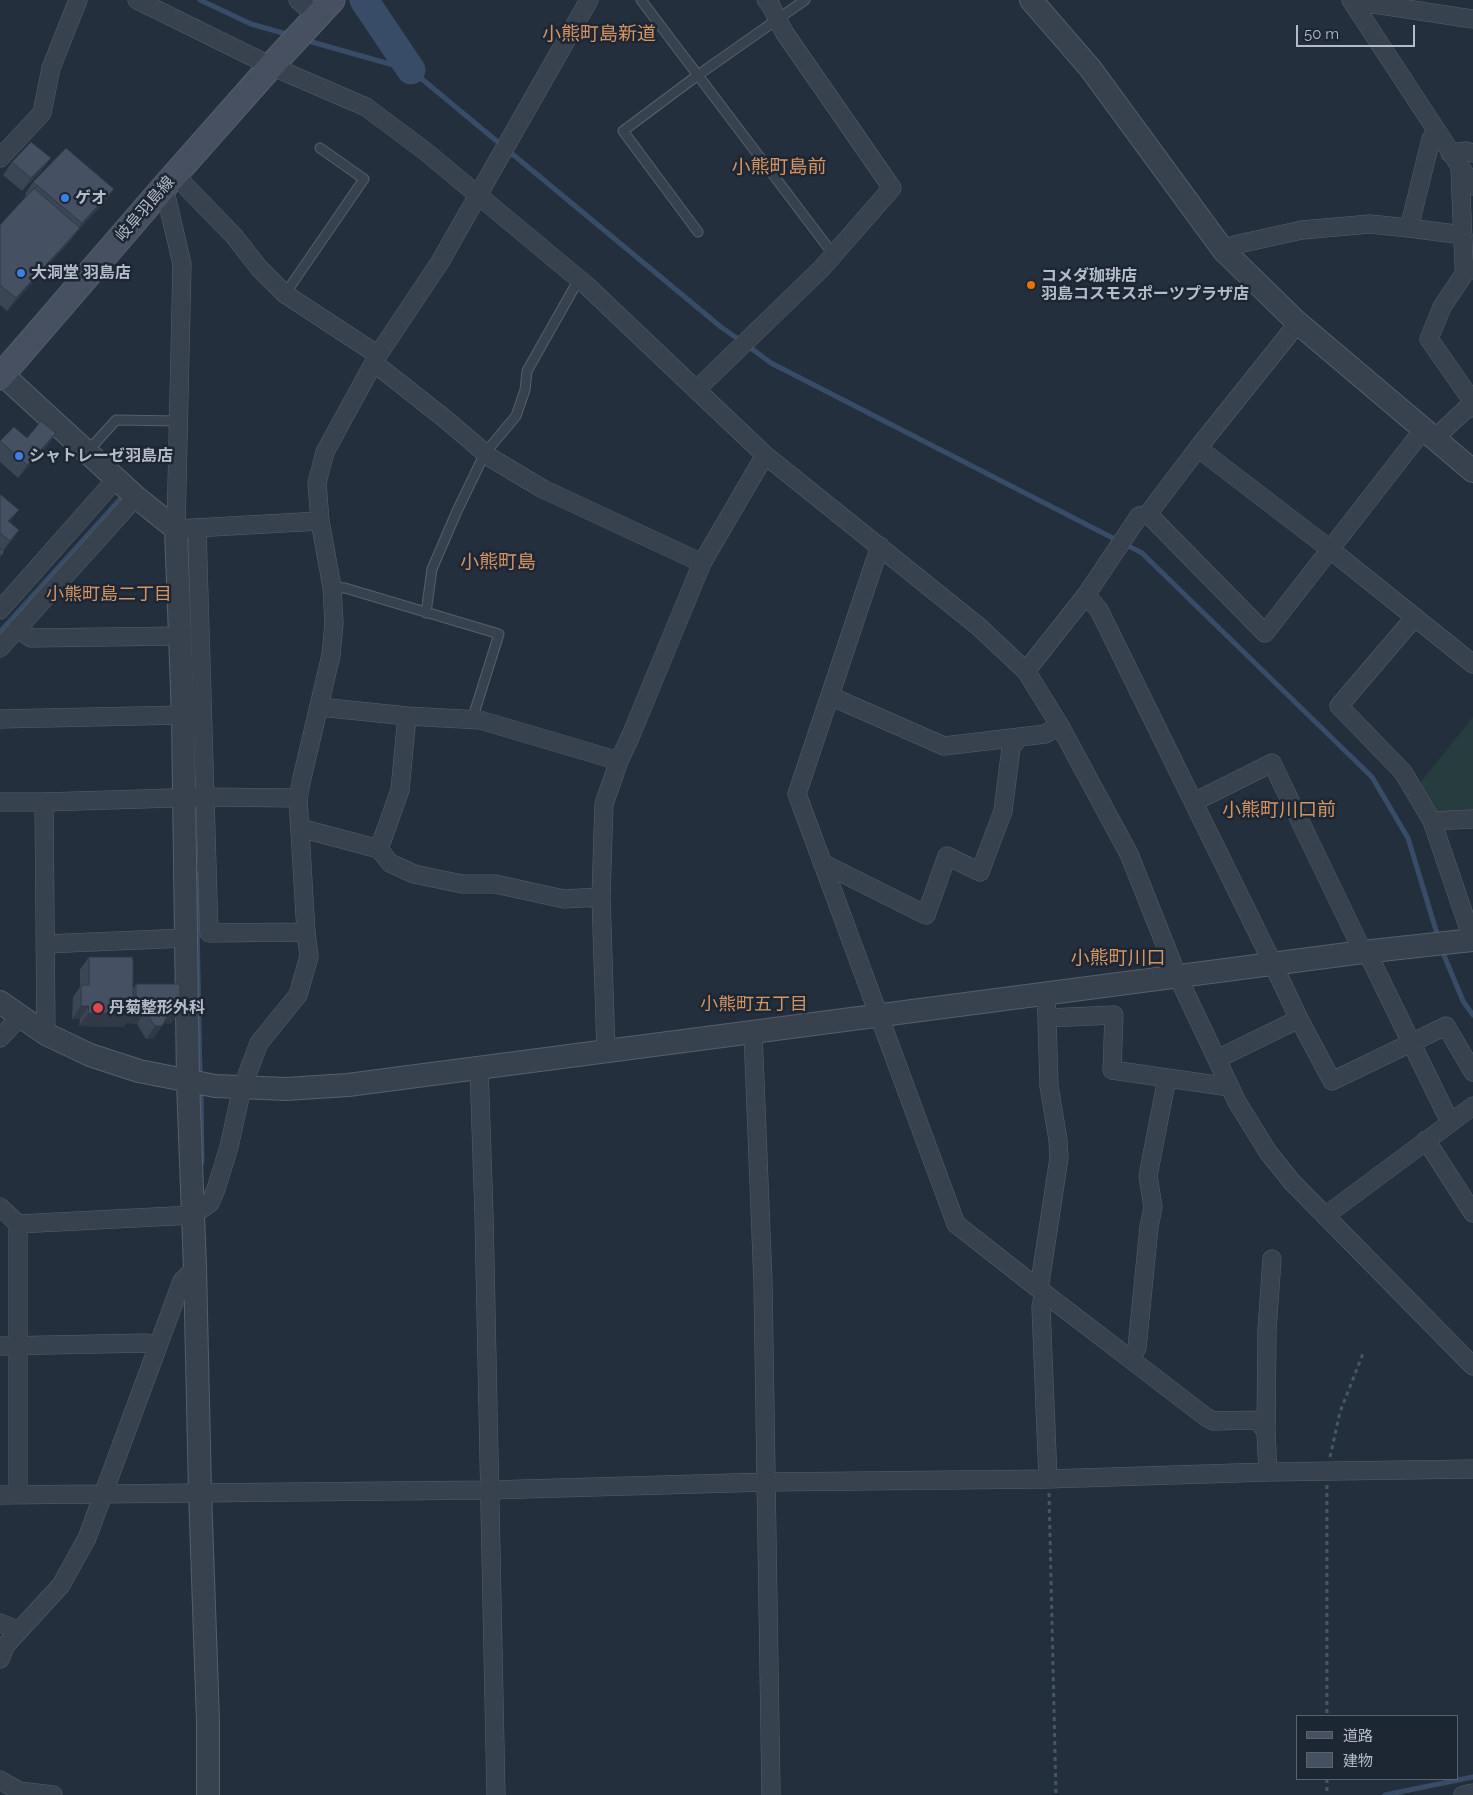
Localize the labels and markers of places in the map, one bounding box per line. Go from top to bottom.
place label: ゲオ [75,188,107,208]
marker: ゲオ [59,192,71,204]
place label: 大洞堂 羽島店 [31,263,131,283]
place label: コメダ珈琲店 羽島コスモスポーツプラザ店 [1041,266,1249,304]
marker: 大洞堂 羽島店 [15,267,27,279]
marker: コメダ珈琲店 羽島コスモスポーツプラザ店 [1025,279,1037,291]
place label: シャトレーゼ羽島店 [29,446,173,466]
marker: シャトレーゼ羽島店 [13,450,25,462]
place label: 丹菊整形外科 [109,998,205,1018]
marker: 丹菊整形外科 [91,1001,105,1015]

